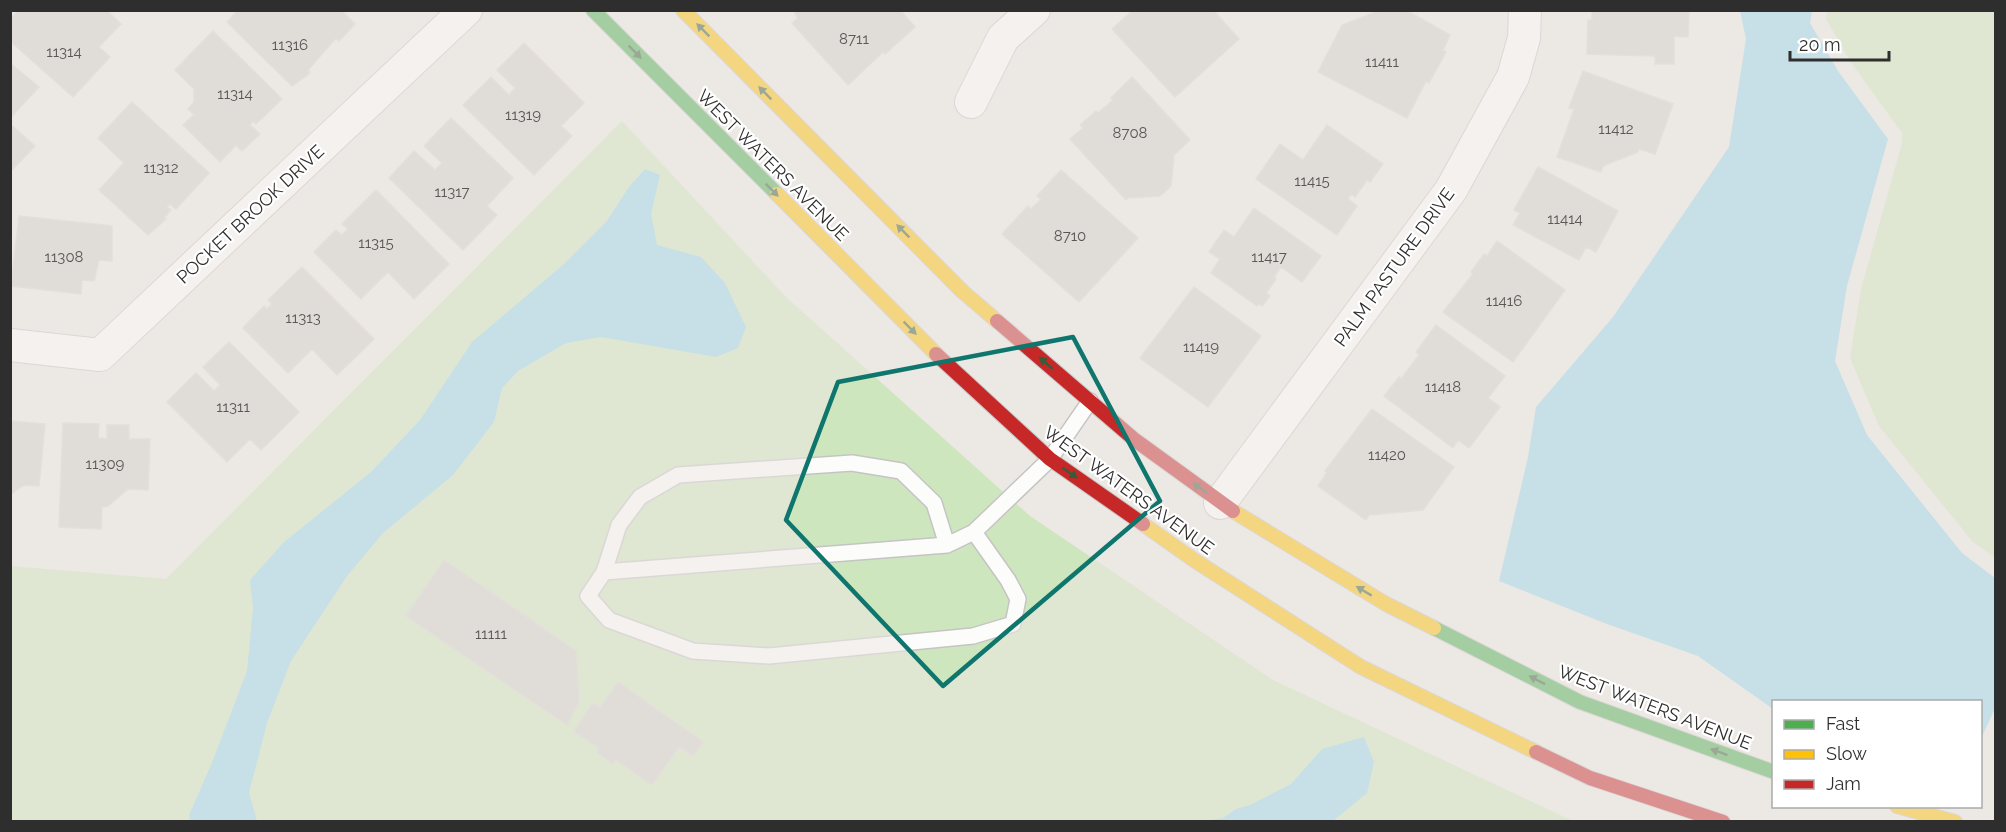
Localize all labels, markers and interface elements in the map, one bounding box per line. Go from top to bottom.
one-way arrow [696,24,710,38]
scale bar [1790,24,1889,62]
house number: 8711 [839,30,869,48]
text: 20 m [1799,34,1841,55]
house number: 11316 [272,36,308,54]
house number: 11314 [46,43,82,61]
one-way arrow [627,45,642,59]
house number: 11411 [1365,53,1400,71]
house number: 11314 [217,85,253,103]
street label: WEST WATERS AVENUE [693,85,853,245]
one-way arrow [758,86,772,101]
house number: 11319 [505,106,541,124]
house number: 11412 [1598,120,1634,138]
house number: 8708 [1113,124,1148,142]
street label: POCKET BROOK DRIVE [172,140,328,288]
house number: 11312 [143,159,179,177]
house number: 11415 [1294,172,1330,190]
house number: 11317 [434,183,470,201]
one-way arrow [765,183,779,197]
street label: PALM PASTURE DRIVE [1329,184,1459,350]
house number: 11414 [1547,210,1583,228]
one-way arrow [896,225,910,239]
house number: 8710 [1054,227,1086,245]
house number: 11315 [358,234,394,252]
house number: 11308 [45,248,84,266]
house number: 11417 [1251,248,1287,266]
house number: 11416 [1486,292,1522,310]
house number: 11313 [285,309,321,327]
one-way arrow [902,321,916,335]
house number: 11419 [1183,338,1219,356]
one-way arrow [1039,357,1054,370]
house number: 11418 [1425,378,1461,396]
house number: 11311 [216,398,250,416]
street label: WEST WATERS AVENUE [1040,421,1218,559]
house number: 11420 [1368,446,1406,464]
house number: 11309 [86,455,125,473]
one-way arrow [1062,467,1078,479]
one-way arrow [1192,482,1207,494]
one-way arrow [1355,586,1372,596]
house number: 11111 [475,625,508,643]
street label: WEST WATERS AVENUE [1555,660,1755,754]
one-way arrow [1529,676,1546,685]
legend [1772,700,1982,808]
text: Fast [1826,713,1860,734]
text: Slow [1826,743,1867,764]
one-way arrow [1709,747,1727,757]
text: Jam [1826,773,1861,794]

